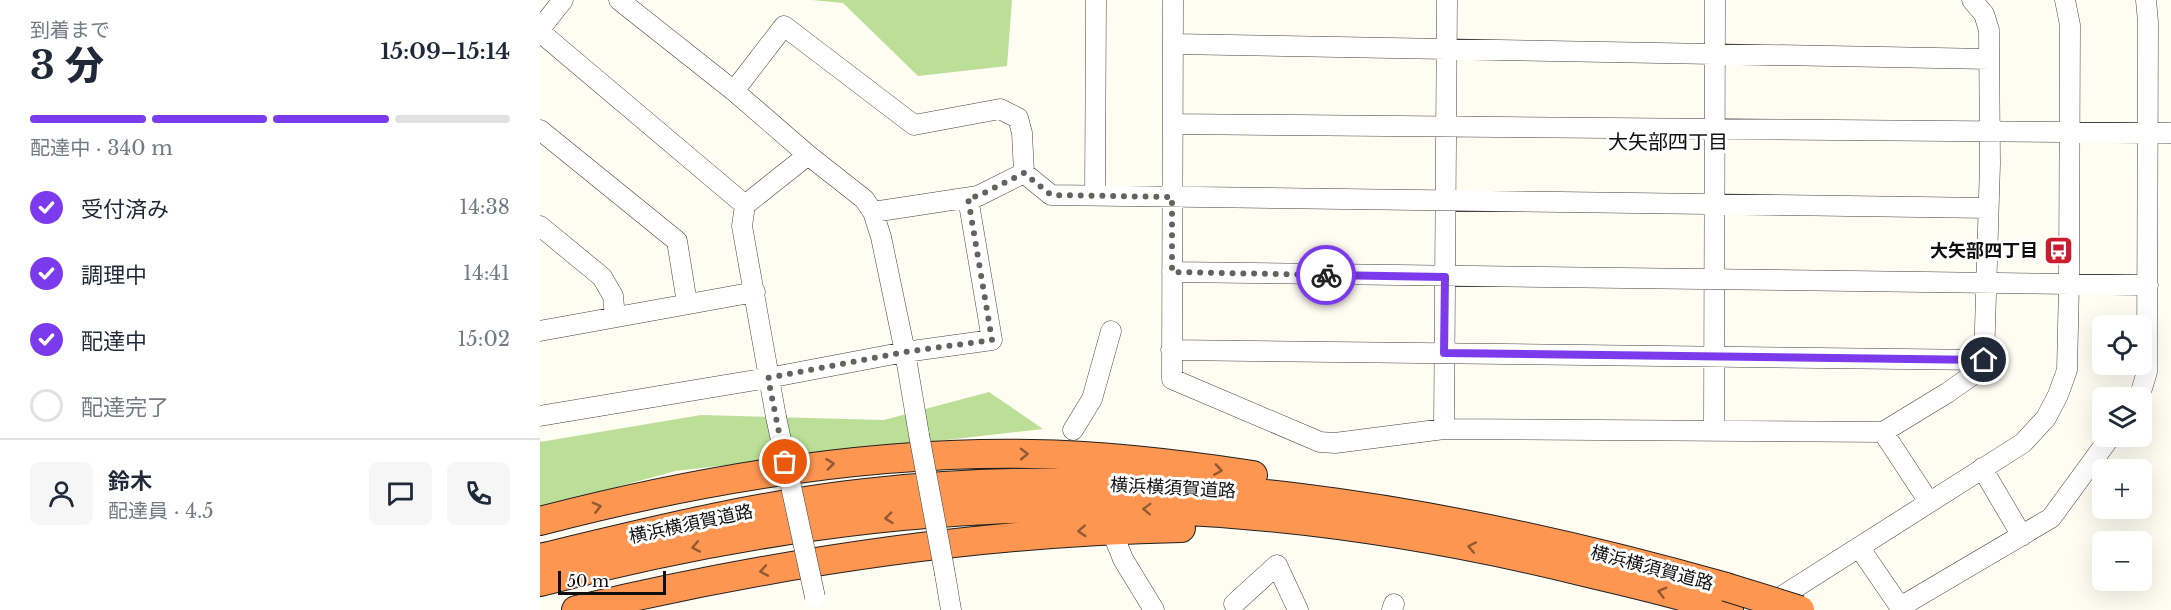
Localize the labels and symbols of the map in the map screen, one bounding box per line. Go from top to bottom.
district label: 大矢部四丁目 [1608,130,1728,154]
bus stop icon: 大矢部四丁目 [2043,235,2075,267]
place label: 大矢部四丁目 [1930,240,2038,262]
courier [1296,245,1356,305]
pin [1958,334,2009,385]
pin [759,436,810,487]
one-way arrow [1020,448,1029,460]
one-way arrow [825,459,834,471]
one-way arrow [1214,463,1223,475]
street label: 横浜横須賀道路 [1110,474,1236,502]
street label: 横浜横須賀道路 [627,500,755,548]
one-way arrow [591,501,601,514]
one-way arrow [1142,502,1151,515]
one-way arrow [884,511,893,524]
one-way arrow [1078,525,1087,538]
one-way arrow [692,540,702,553]
one-way arrow [1467,541,1477,554]
street label: 横浜横須賀道路 [1588,541,1716,595]
one-way arrow [759,564,769,576]
scale bar [558,568,666,596]
one-way arrow [1657,586,1667,599]

